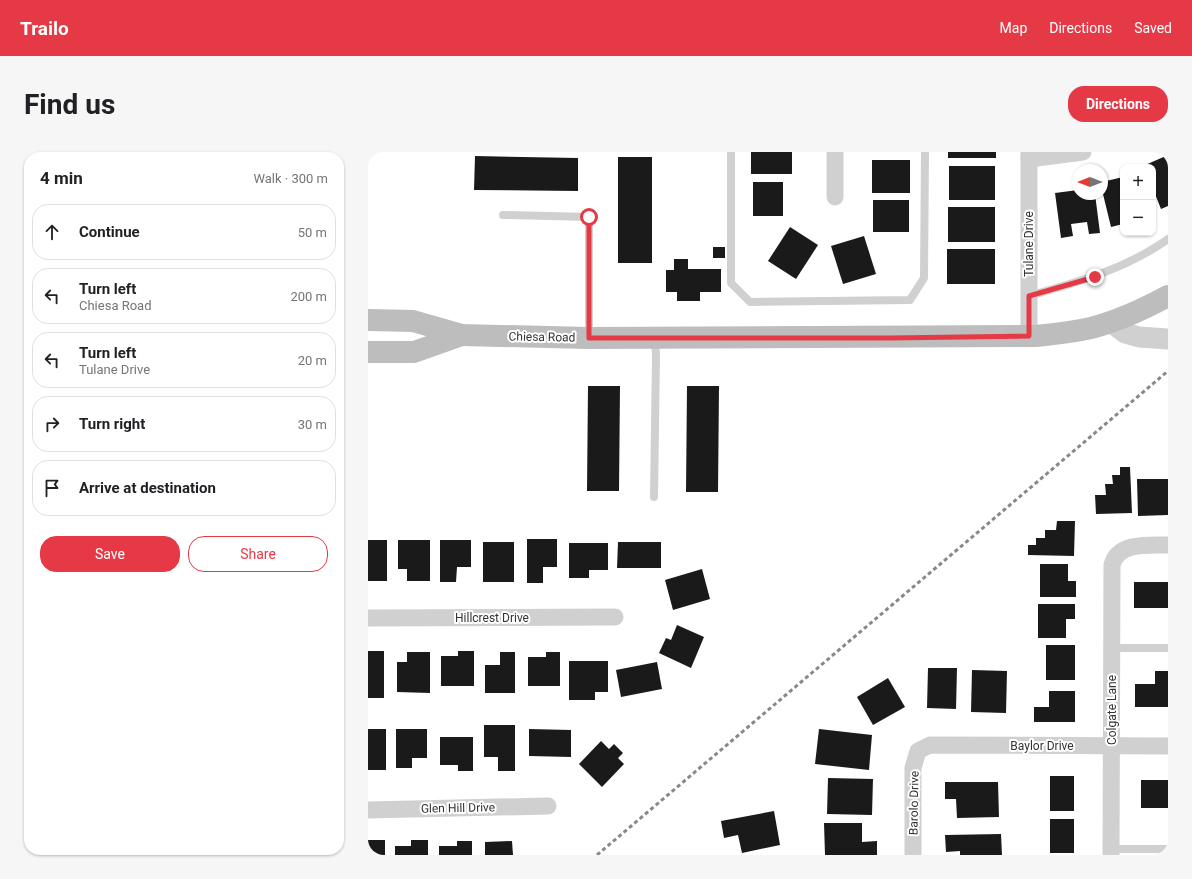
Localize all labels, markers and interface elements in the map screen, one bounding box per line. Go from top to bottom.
text: Trailo [20,17,69,40]
text: Map [1000,20,1027,36]
text: Directions [1049,20,1112,36]
text: Saved [1134,20,1172,36]
button: Directions [1068,86,1168,122]
text: Find us [24,88,115,121]
north arrow [1072,164,1108,200]
map controls [1120,164,1156,236]
button: + [1120,164,1156,200]
text: 4 min [40,168,83,188]
text: Walk · 300 m [253,171,328,186]
button: − [1120,200,1156,236]
route start [580,208,598,226]
street label: Tulane Drive [1022,211,1036,277]
icon: ahead [41,221,63,243]
text: Continue [79,223,140,241]
text: 50 m [298,225,327,240]
route end [1086,268,1104,286]
text: Turn left [79,280,136,298]
icon: left [41,285,63,307]
text: 200 m [290,289,327,304]
text: Chiesa Road [79,298,152,313]
street label: Chiesa Road [508,329,576,345]
text: Turn left [79,344,136,362]
icon: left [41,349,63,371]
text: 20 m [298,353,327,368]
text: Tulane Drive [79,362,150,377]
icon: right [41,413,63,435]
text: Turn right [79,415,145,433]
text: 30 m [298,417,327,432]
icon: arrive [41,477,63,499]
text: Arrive at destination [79,479,216,497]
button: Save [40,536,180,572]
button: Share [188,536,328,572]
street label: Hillcrest Drive [455,611,529,625]
street label: Colgate Lane [1105,675,1119,745]
street label: Baylor Drive [1010,739,1074,753]
street label: Barolo Drive [906,771,922,835]
street label: Glen Hill Drive [421,800,495,816]

